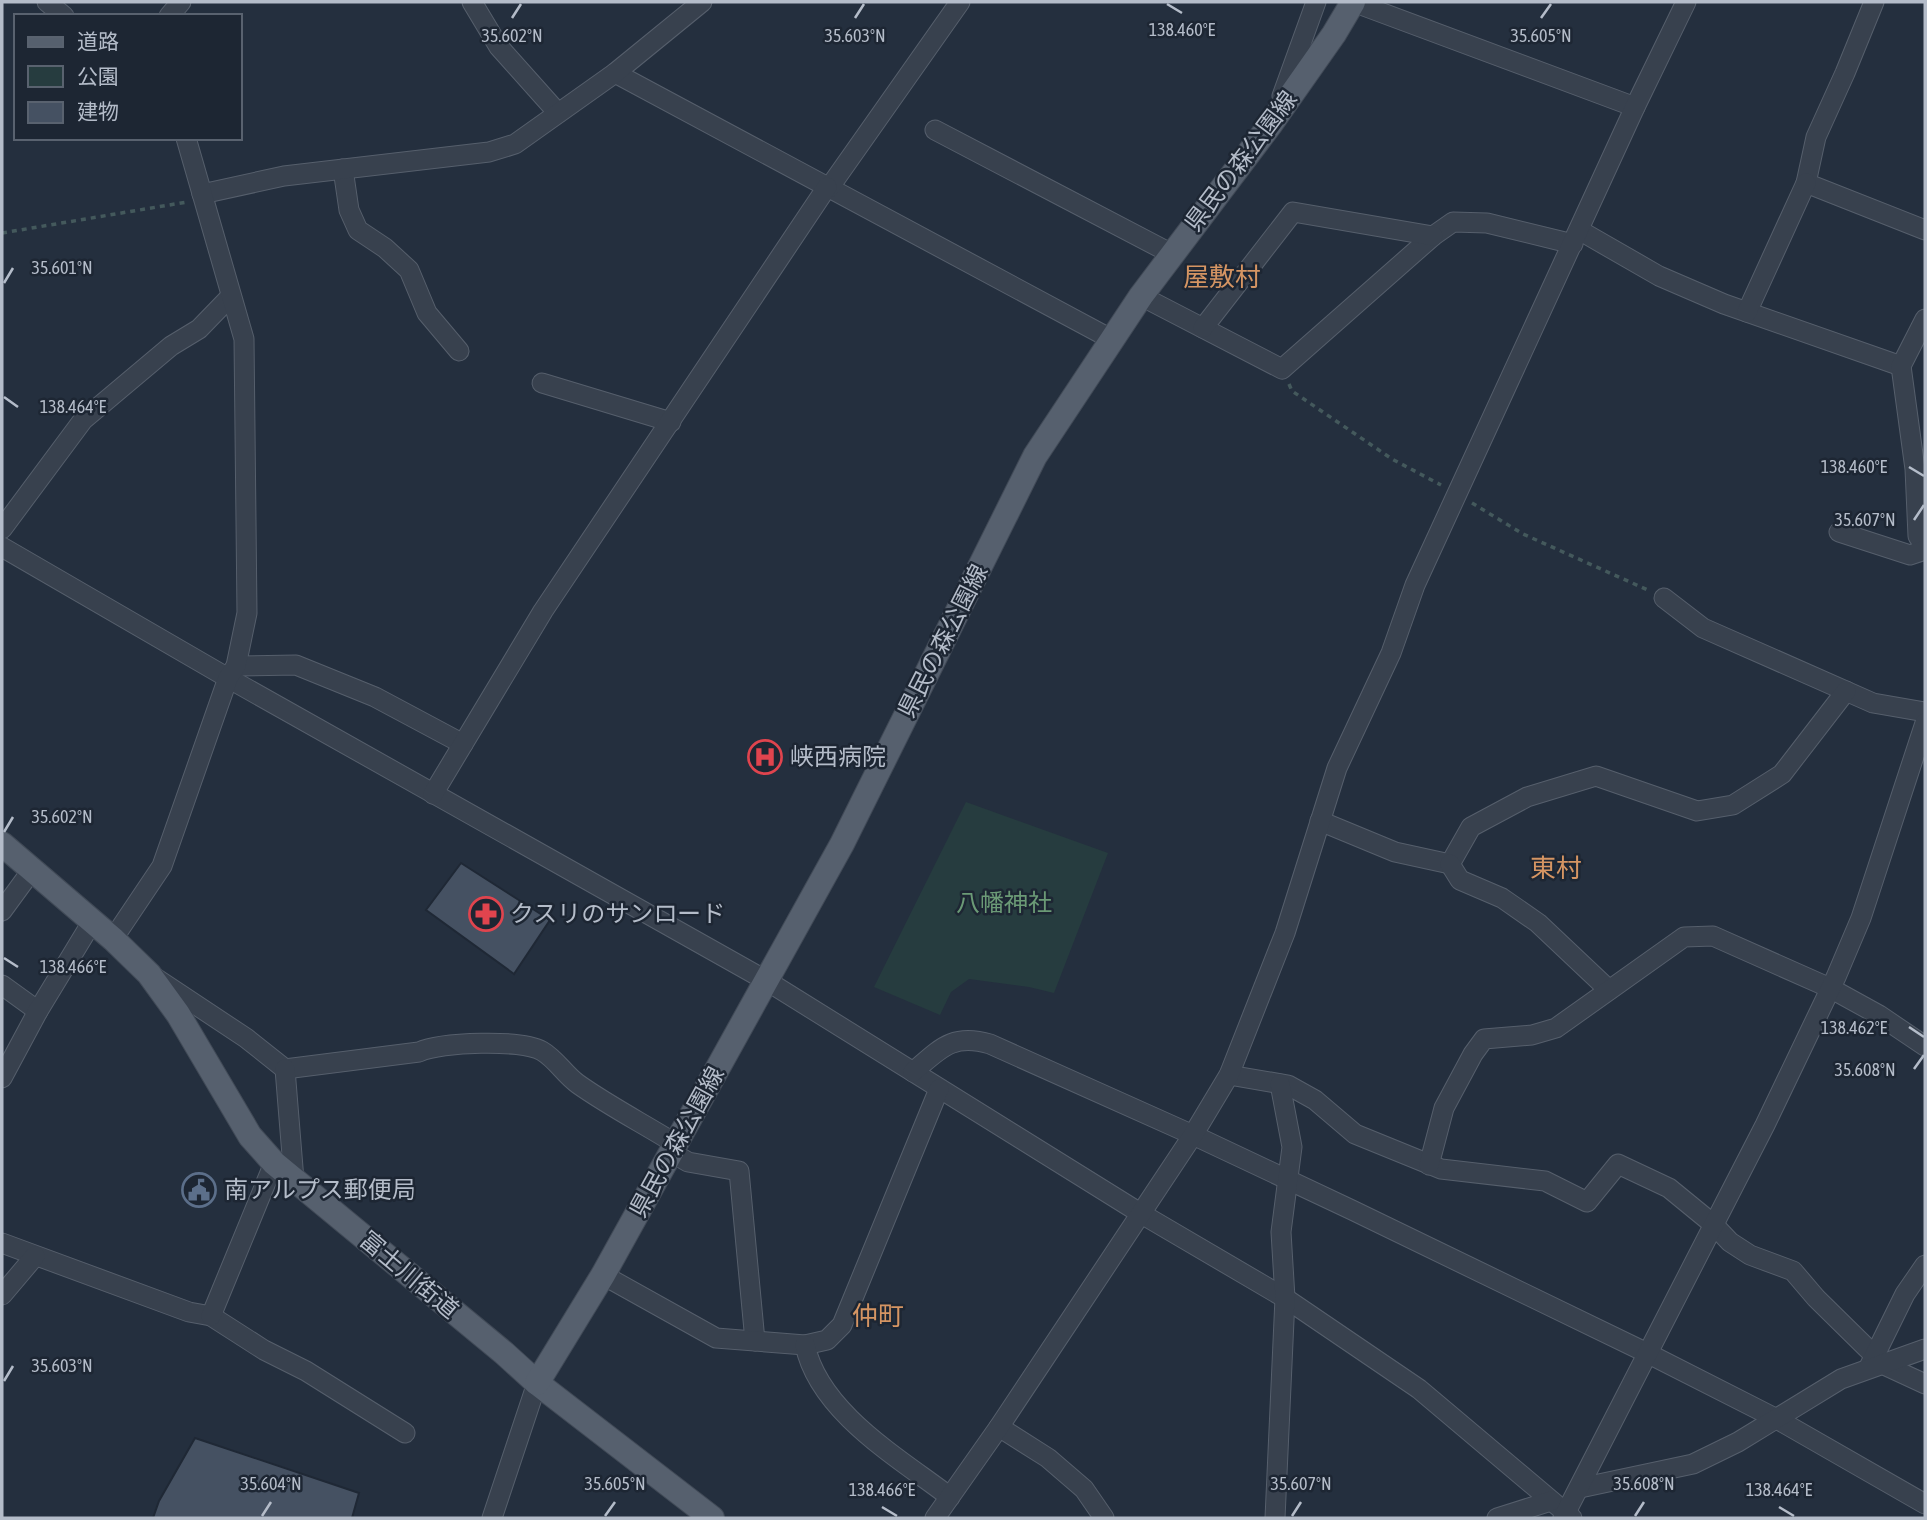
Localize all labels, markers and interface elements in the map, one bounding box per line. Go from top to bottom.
legend [14,14,242,140]
text: 138.460°E [1149,19,1216,40]
text: 35.602°N [481,25,543,46]
text: 35.603°N [824,25,886,46]
text: 35.605°N [1510,25,1572,46]
text: 道路 [77,29,119,53]
text: 公園 [77,64,119,88]
street label: 県民の森公園線 [1179,85,1302,236]
text: 建物 [77,99,119,123]
text: 35.601°N [31,257,93,278]
district label: 屋敷村 [1183,262,1261,292]
text: 138.464°E [40,396,107,417]
text: 138.460°E [1821,456,1888,477]
text: 35.607°N [1834,509,1896,530]
street label: 県民の森公園線 [892,560,993,722]
hospital icon: 峡西病院 [746,738,784,776]
place label: 峡西病院 [790,743,886,770]
text: 35.602°N [31,806,93,827]
district label: 東村 [1530,853,1582,883]
park label: 八幡神社 [956,889,1052,916]
pharmacy icon: クスリのサンロード [467,895,505,933]
place label: クスリのサンロード [510,900,725,927]
text: 138.466°E [40,956,107,977]
text: 138.462°E [1821,1017,1888,1038]
text: 35.608°N [1834,1059,1896,1080]
street label: 県民の森公園線 [624,1062,729,1222]
public building icon: 南アルプス郵便局 [180,1171,218,1209]
place label: 南アルプス郵便局 [224,1176,416,1203]
street label: 富士川街道 [355,1226,464,1324]
district label: 仲町 [852,1301,904,1331]
text: 35.603°N [31,1355,93,1376]
text: 35.604°N [240,1473,302,1494]
text: 35.605°N [584,1473,646,1494]
text: 35.607°N [1270,1473,1332,1494]
text: 35.608°N [1613,1473,1675,1494]
text: 138.466°E [849,1479,916,1500]
text: 138.464°E [1746,1479,1813,1500]

